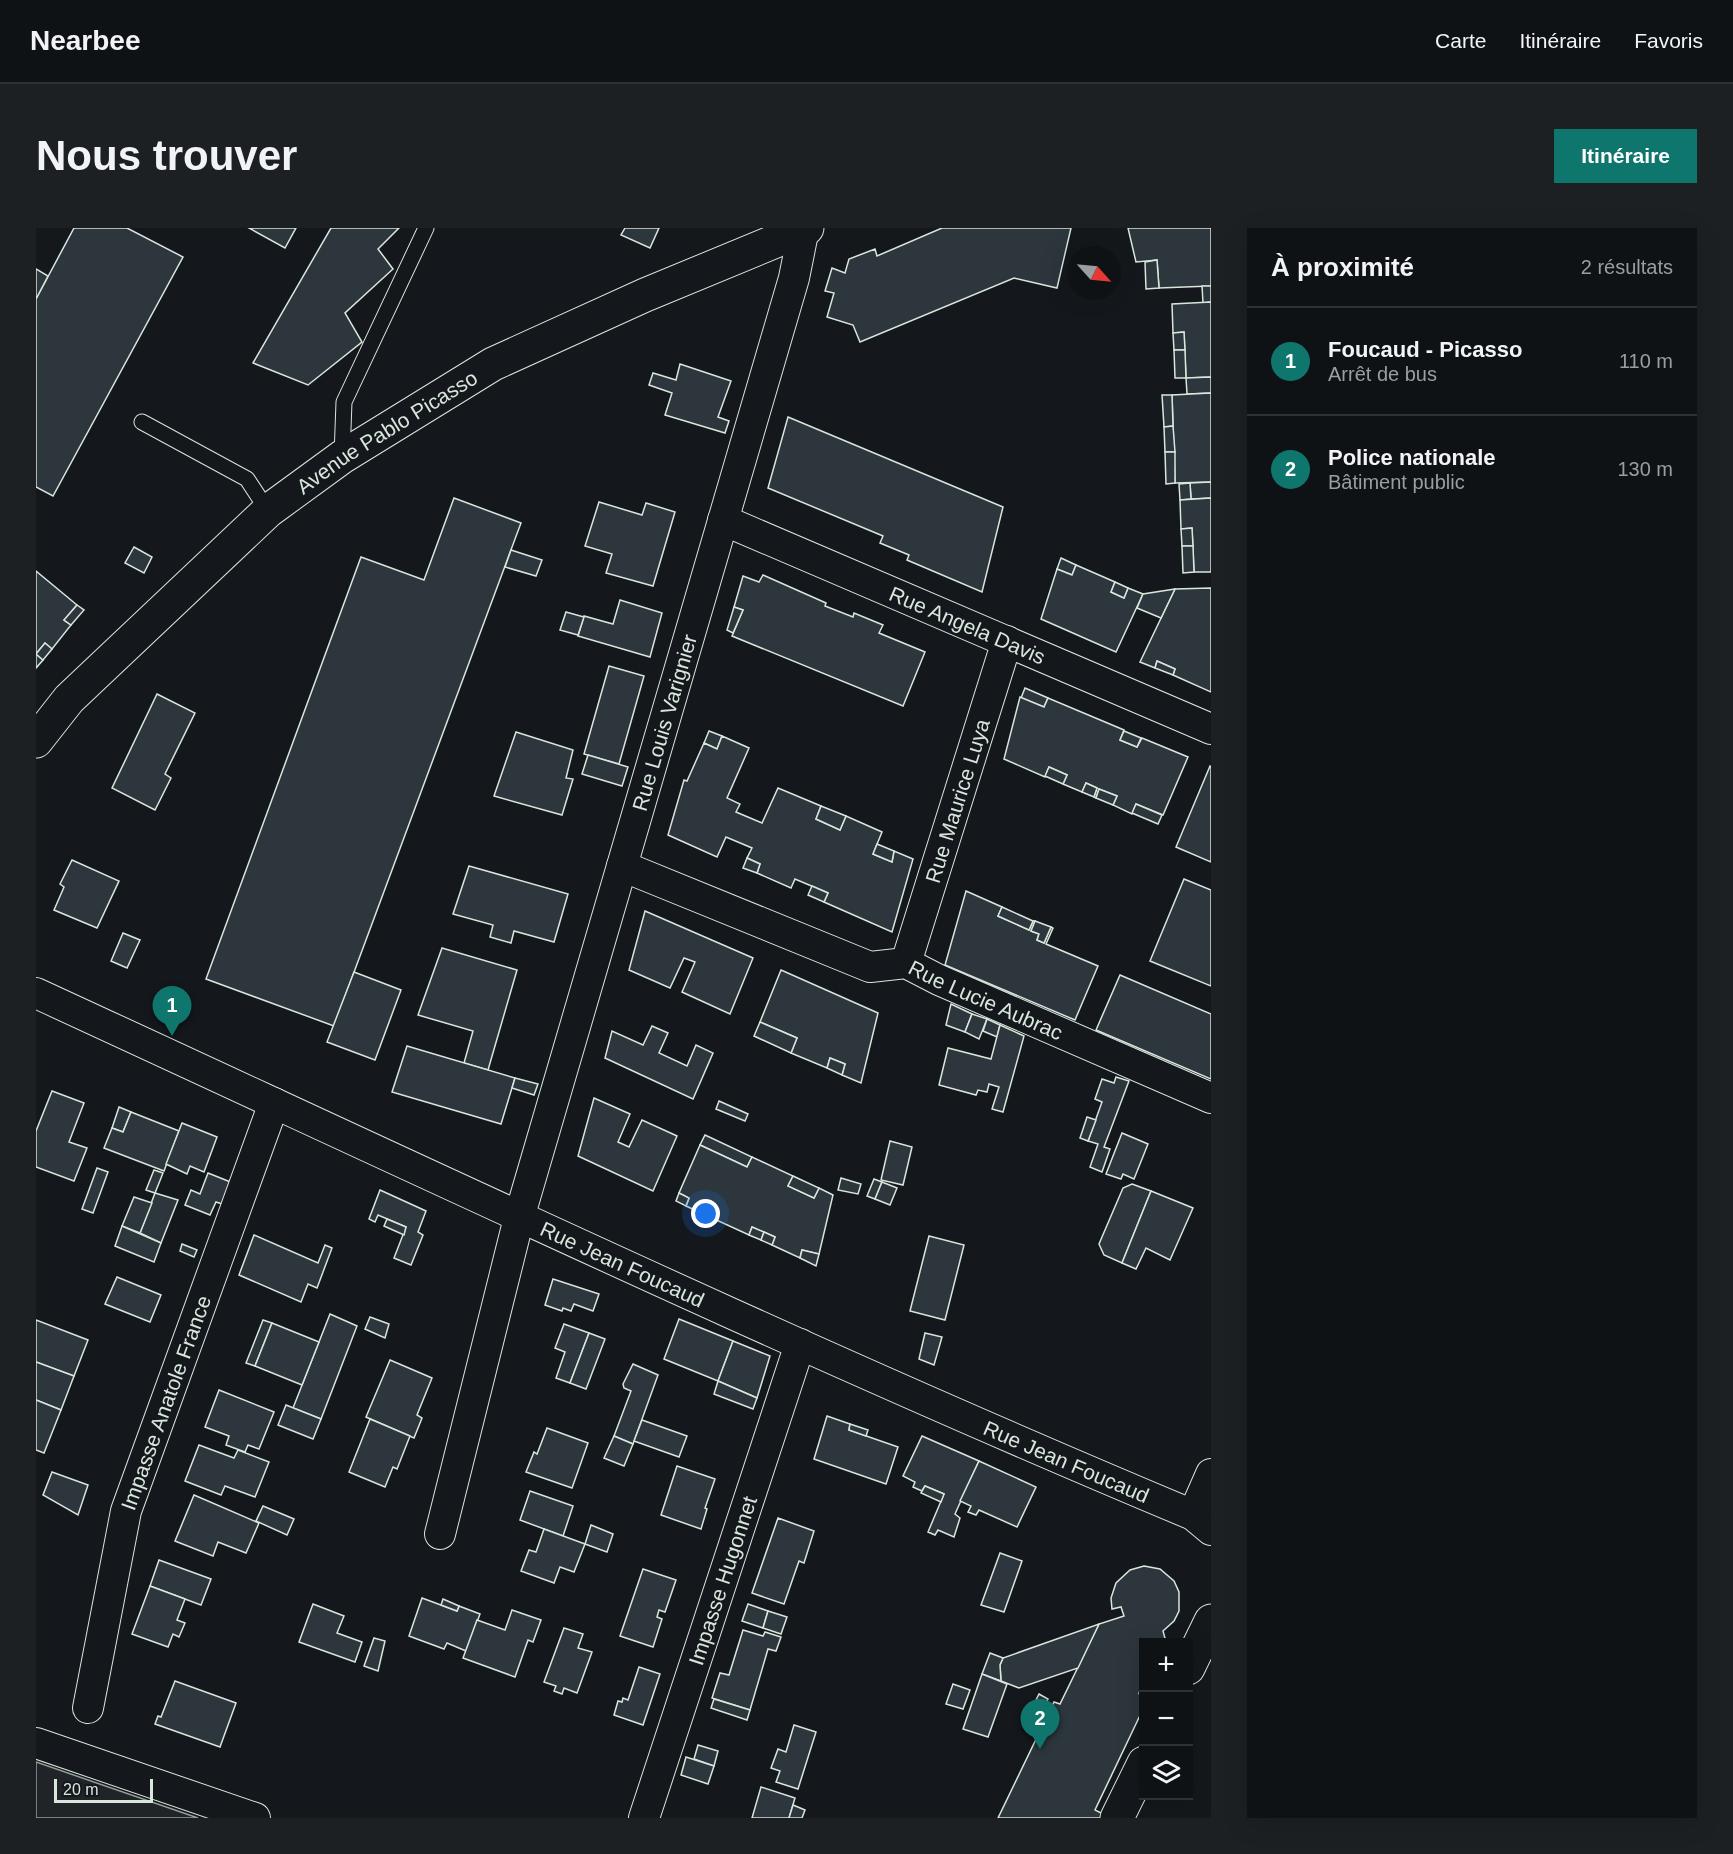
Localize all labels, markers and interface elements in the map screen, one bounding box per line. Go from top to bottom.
text: Nearbee [30,25,141,56]
text: Carte [1435,29,1486,52]
text: Itinéraire [1519,29,1601,52]
text: Favoris [1634,29,1703,52]
button: Itinéraire [1554,129,1697,183]
text: Nous trouver [36,132,297,179]
north arrow [1067,246,1121,300]
text: À proximité [1271,252,1414,282]
text: 2 résultats [1581,256,1673,278]
text: Foucaud - Picasso [1328,337,1522,362]
text: 1 [1285,350,1296,372]
text: 110 m [1619,350,1673,372]
text: Arrêt de bus [1328,363,1437,385]
street label: Avenue Pablo Picasso [292,365,481,498]
text: Police nationale [1328,445,1496,470]
text: 2 [1285,458,1296,480]
text: 130 m [1617,458,1673,480]
text: Bâtiment public [1328,471,1465,493]
street label: Rue Angela Davis [886,581,1049,668]
street label: Rue Louis Varignier [627,631,701,814]
street label: Rue Maurice Luya [920,716,993,886]
street label: Rue Lucie Aubrac [905,955,1066,1044]
pin: 1 [152,986,192,1036]
your location [691,1199,720,1228]
street label: Rue Jean Foucaud [537,1216,708,1311]
street label: Impasse Anatole France [116,1292,215,1513]
street label: Rue Jean Foucaud [980,1416,1153,1507]
street label: Impasse Hugonnet [684,1493,761,1668]
map controls [1139,1638,1193,1800]
button: + [1139,1638,1193,1692]
button: − [1139,1692,1193,1746]
pin: 2 [1020,1700,1060,1749]
button: layers [1139,1746,1193,1800]
scale bar [54,1776,153,1804]
text: 20 m [63,1781,99,1798]

